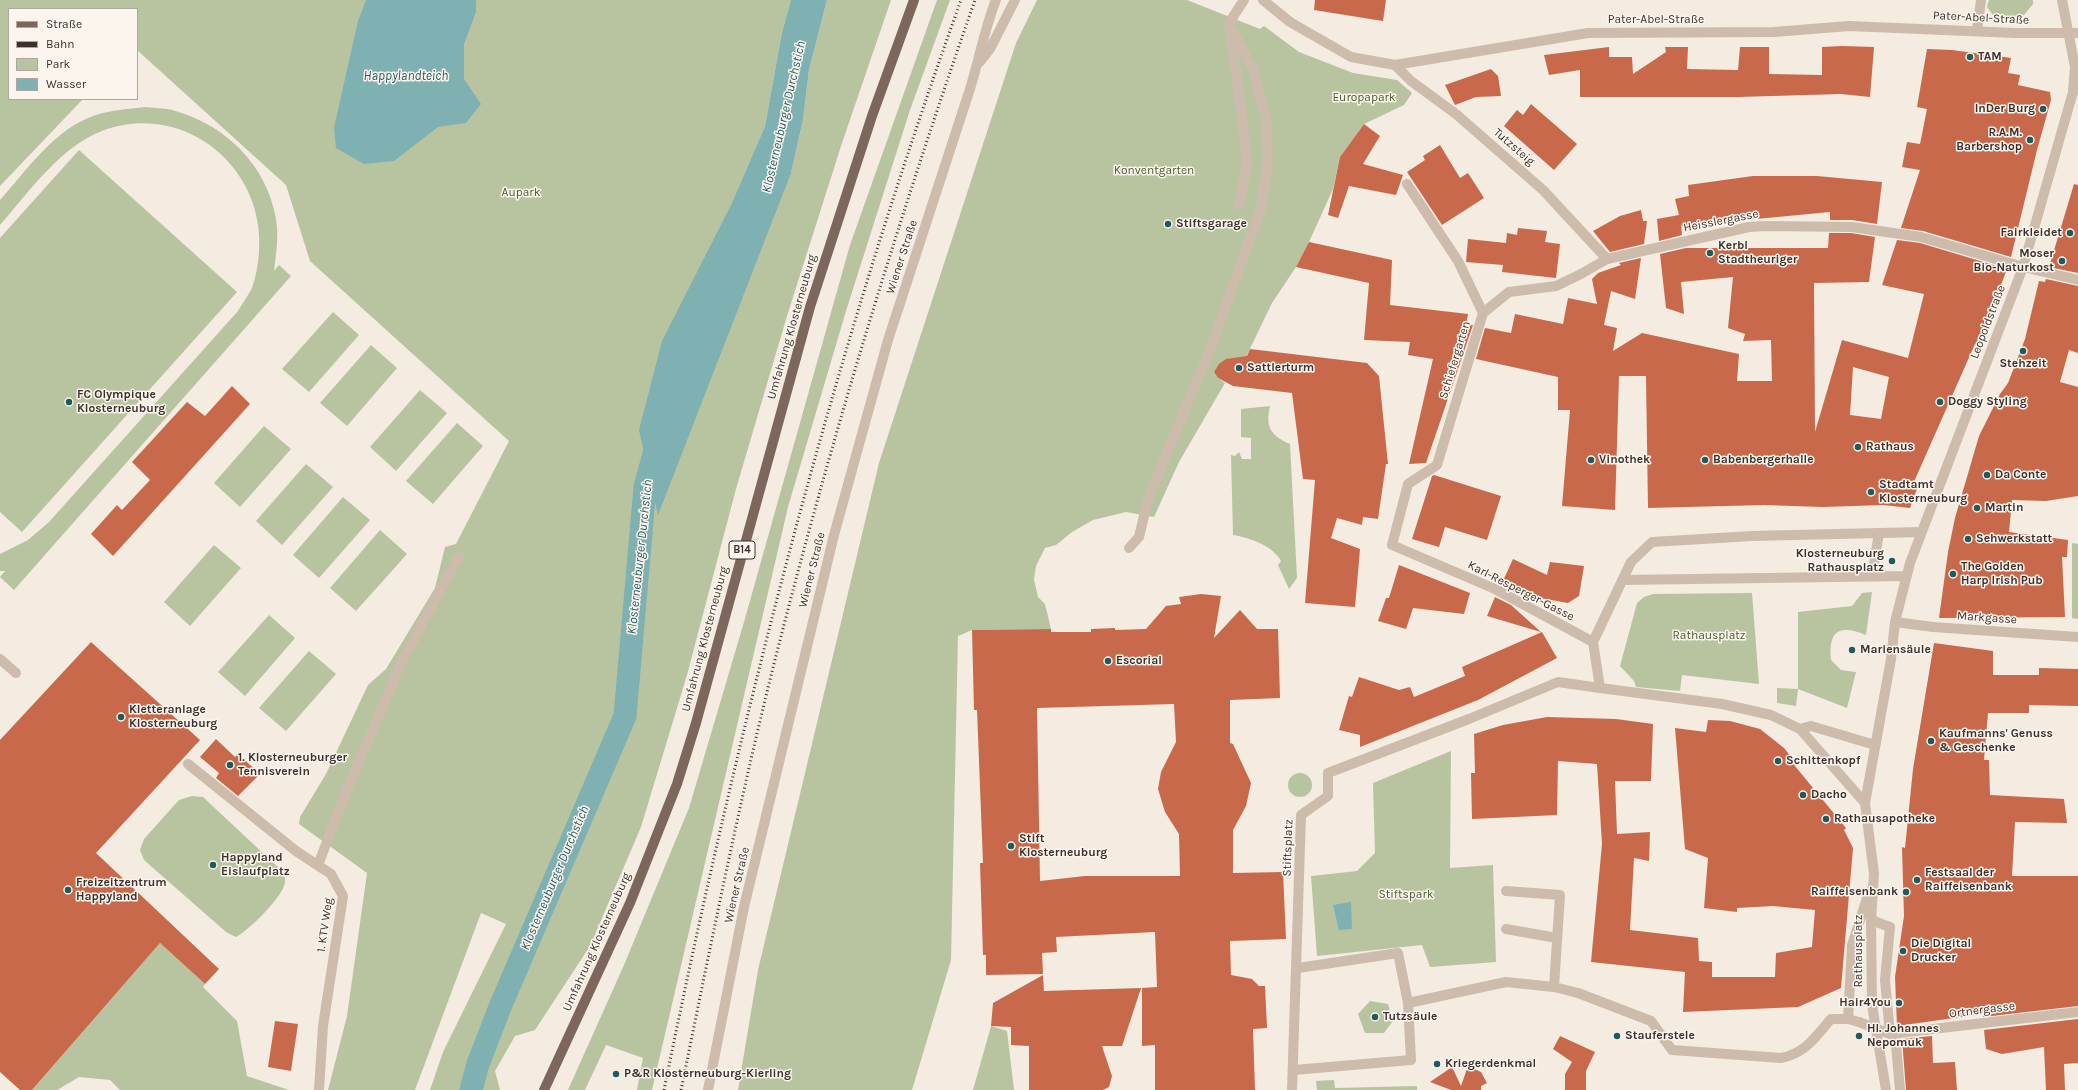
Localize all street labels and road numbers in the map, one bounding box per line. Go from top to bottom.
street label: Pater-Abel-Straße [1933,8,2029,28]
street label: Pater-Abel-Straße [1608,13,1704,27]
street label: Tutzsteig [1490,125,1538,169]
street label: Heisslergasse [1682,207,1760,235]
street label: Wiener Straße [883,218,921,296]
street label: Umfahrung Klosterneuburg [764,253,820,401]
street label: Leopoldstraße [1967,283,2009,361]
street label: Schiefergarten [1436,319,1474,401]
street label: Wiener Straße [796,531,828,609]
road number: B14 [729,541,755,559]
street label: Karl-Resperger-Gasse [1465,558,1577,624]
street label: Umfahrung Klosterneuburg [679,565,731,713]
street label: Markgasse [1957,609,2017,627]
street label: Stiftsplatz [1280,819,1296,877]
street label: Wiener Straße [721,846,753,924]
street label: Umfahrung Klosterneuburg [560,871,634,1013]
street label: 1. KTV Weg [314,897,336,953]
street label: Rathausplatz [1852,914,1866,988]
street label: Ortnergasse [1948,999,2016,1021]

